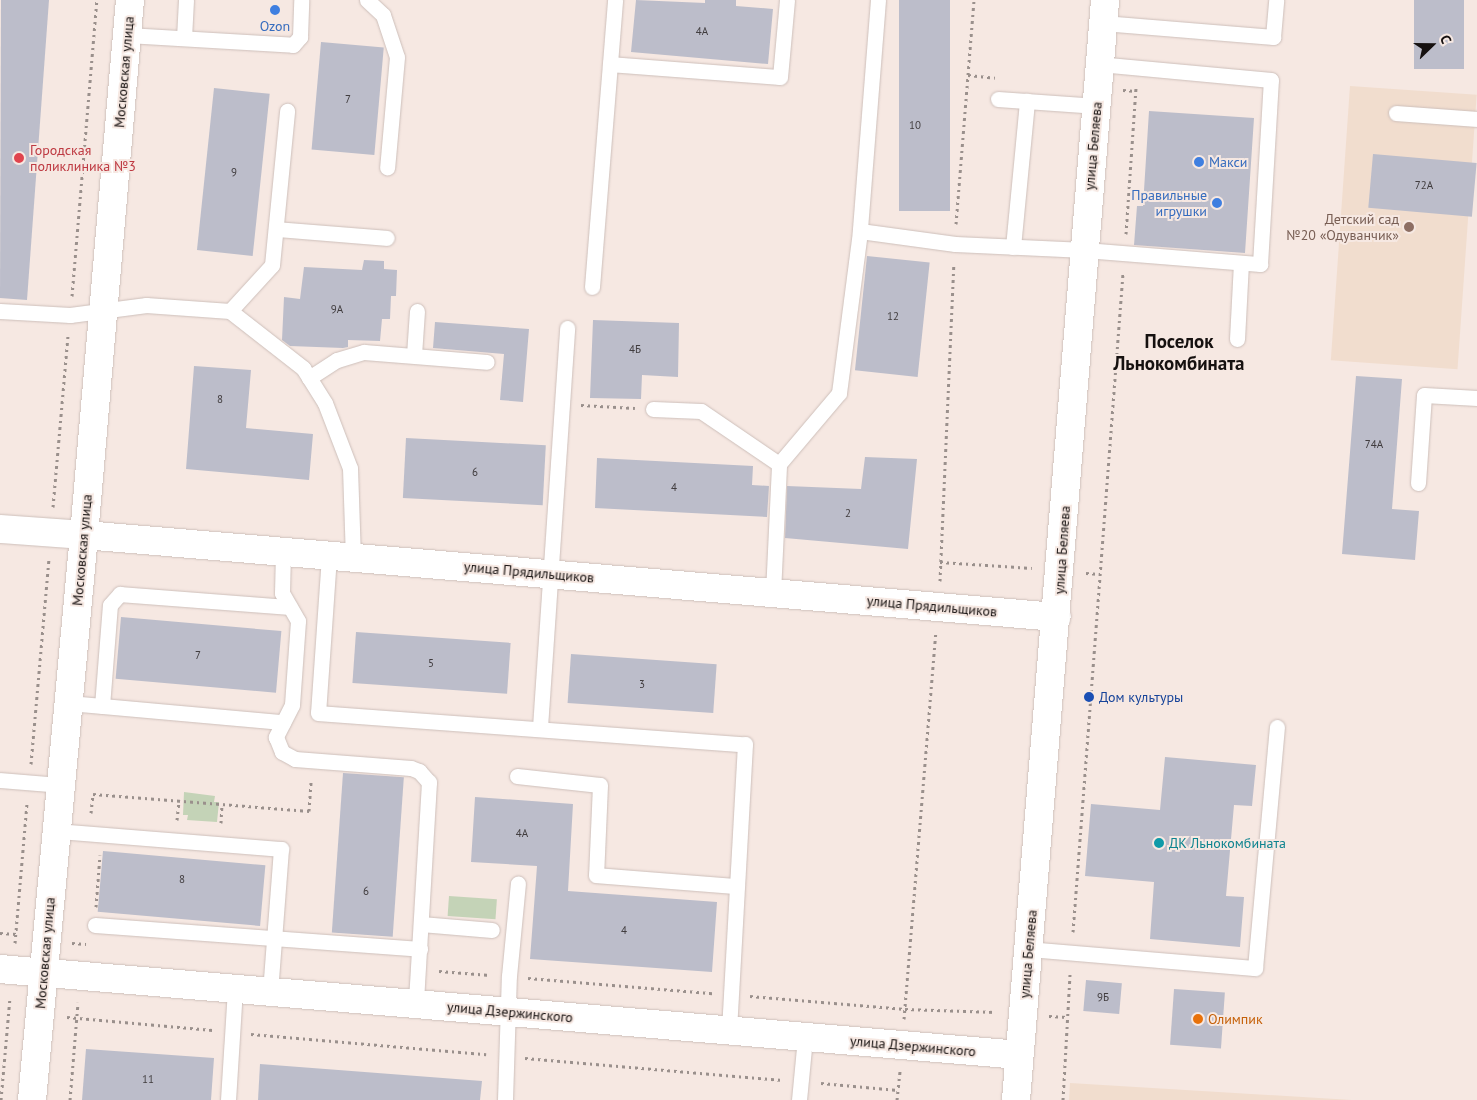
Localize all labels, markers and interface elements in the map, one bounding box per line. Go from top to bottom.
marker: Ozon [269,4,281,16]
street label: Московская улица [111,16,137,128]
place label: Ozon [260,18,290,34]
north arrow [1407,20,1457,70]
house number: 4А [696,24,708,38]
text: С [1436,32,1456,46]
house number: 7 [345,92,351,106]
street label: улица Беляева [1081,101,1105,191]
house number: 10 [909,118,921,132]
place label: Городская поликлиника №3 [30,142,136,174]
marker: Городская поликлиника №3 [12,151,26,165]
place label: Макси [1209,154,1248,170]
marker: Макси [1193,156,1205,168]
house number: 9 [231,165,237,179]
house number: 72А [1415,178,1433,192]
place label: Правильные игрушки [1131,187,1207,220]
marker: Правильные игрушки [1211,197,1223,209]
place label: Детский сад №20 «Одуванчик» [1286,211,1399,243]
marker: Детский сад №20 «Одуванчик» [1403,221,1415,233]
house number: 9А [331,302,343,316]
house number: 12 [887,309,899,323]
district label: Поселок Льнокомбината [1113,331,1245,375]
house number: 4Б [629,342,641,356]
house number: 8 [217,392,223,406]
house number: 74А [1365,437,1383,451]
house number: 6 [472,465,478,479]
house number: 4 [671,480,677,494]
street label: Московская улица [69,494,95,606]
street label: улица Беляева [1051,505,1073,595]
house number: 2 [845,506,851,520]
street label: улица Прядильщиков [463,558,595,586]
street label: улица Прядильщиков [866,592,998,620]
house number: 7 [195,648,201,662]
house number: 5 [428,656,434,670]
house number: 3 [639,677,645,691]
place label: Дом культуры [1099,689,1183,705]
marker: Дом культуры [1083,691,1095,703]
house number: 4А [516,826,528,840]
place label: ДК Льнокомбината [1169,835,1286,851]
marker: ДК Льнокомбината [1153,837,1165,849]
house number: 8 [179,872,185,886]
house number: 6 [363,884,369,898]
street label: Московская улица [32,897,58,1009]
street label: улица Беляева [1016,909,1040,999]
house number: 4 [621,923,627,937]
house number: 9Б [1097,990,1109,1004]
street label: улица Дзержинского [446,998,574,1026]
place label: Олимпик [1208,1011,1263,1027]
marker: Олимпик [1192,1013,1204,1025]
street label: улица Дзержинского [849,1032,977,1060]
house number: 11 [142,1072,154,1086]

